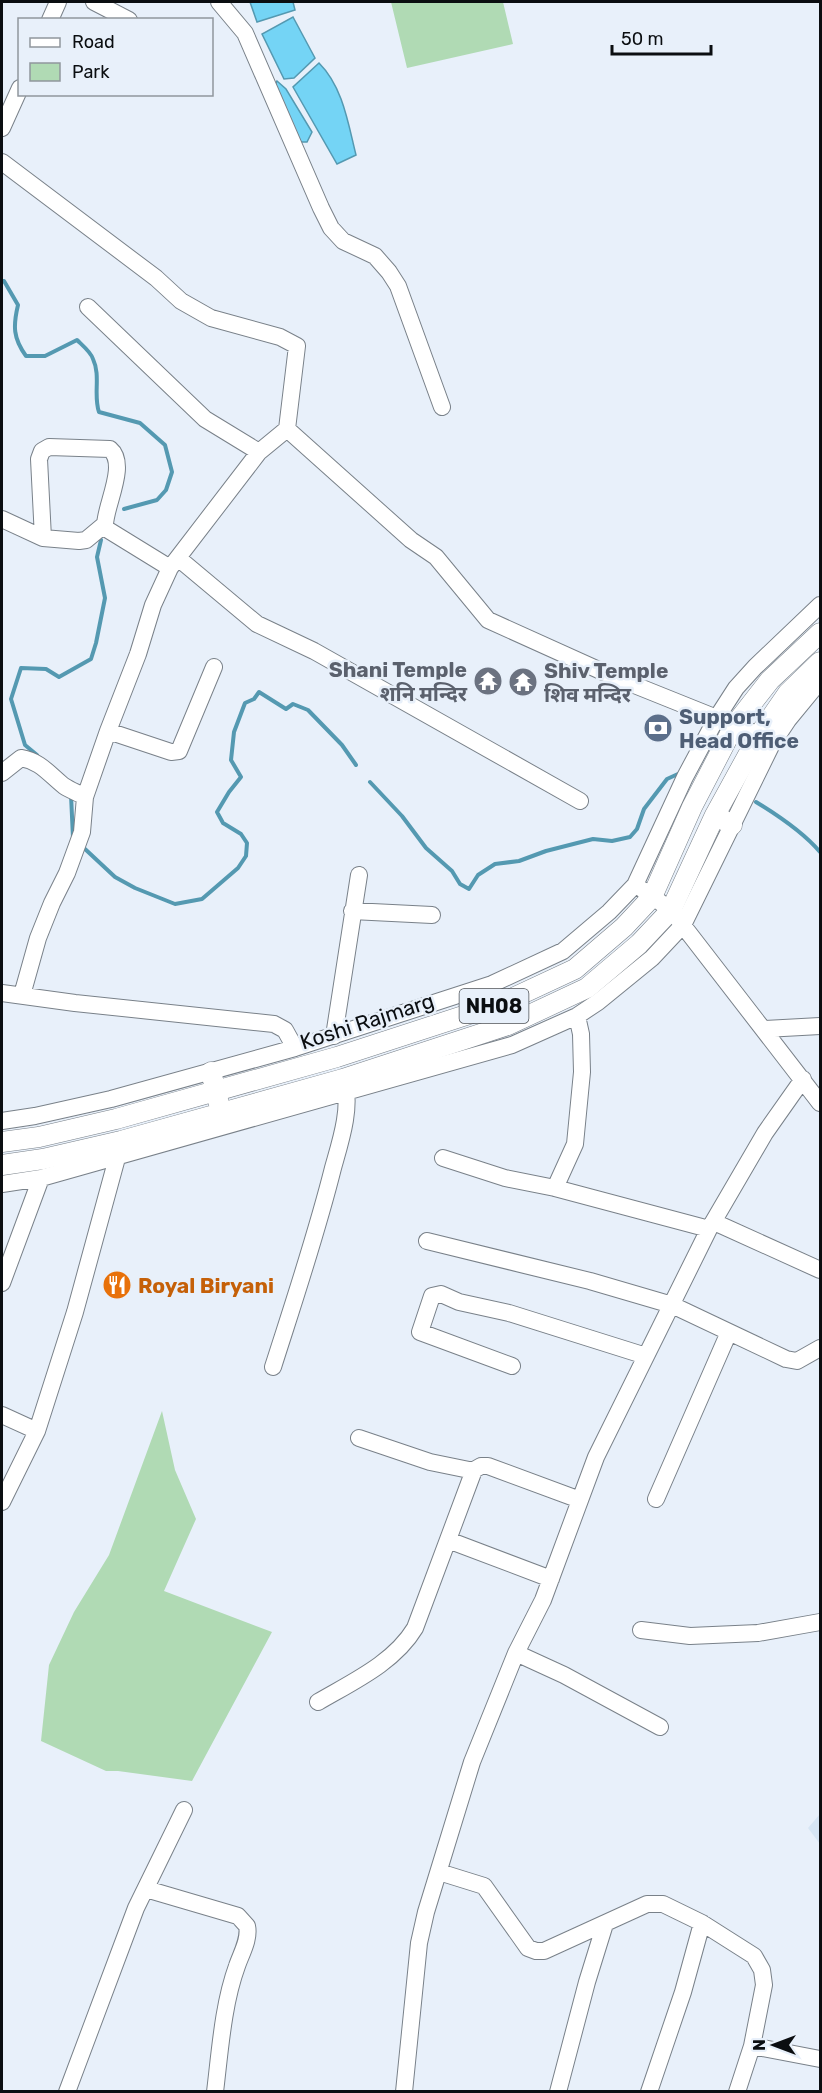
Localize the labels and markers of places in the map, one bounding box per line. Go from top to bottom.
place label: Shani Temple शनि मन्दिर [329,657,468,706]
place label: Shiv Temple शिव मन्दिर [544,658,668,707]
temple icon: Shani Temple शनि मन्दिर [472,665,504,697]
temple icon: Shiv Temple शिव मन्दिर [507,666,539,698]
place label: Support, Head Office [679,704,799,753]
bank icon: Support, Head Office [642,712,674,744]
restaurant icon: Royal Biryani [101,1269,133,1301]
place label: Royal Biryani [138,1273,274,1298]

